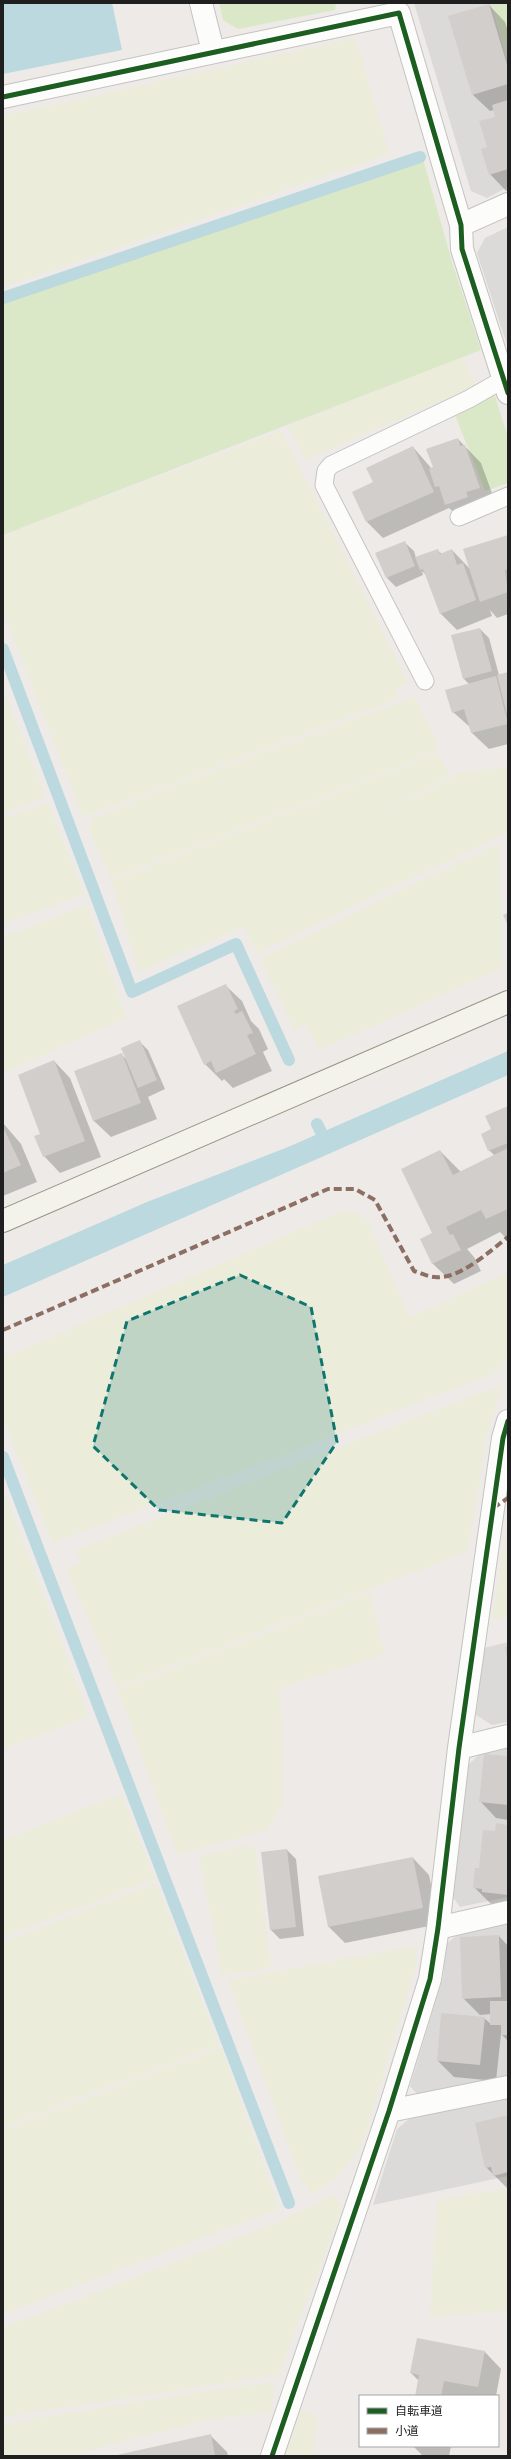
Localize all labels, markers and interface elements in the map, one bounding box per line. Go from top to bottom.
legend [359,2395,499,2447]
text: 自転車道 [395,2404,443,2418]
text: 小道 [395,2424,419,2438]

